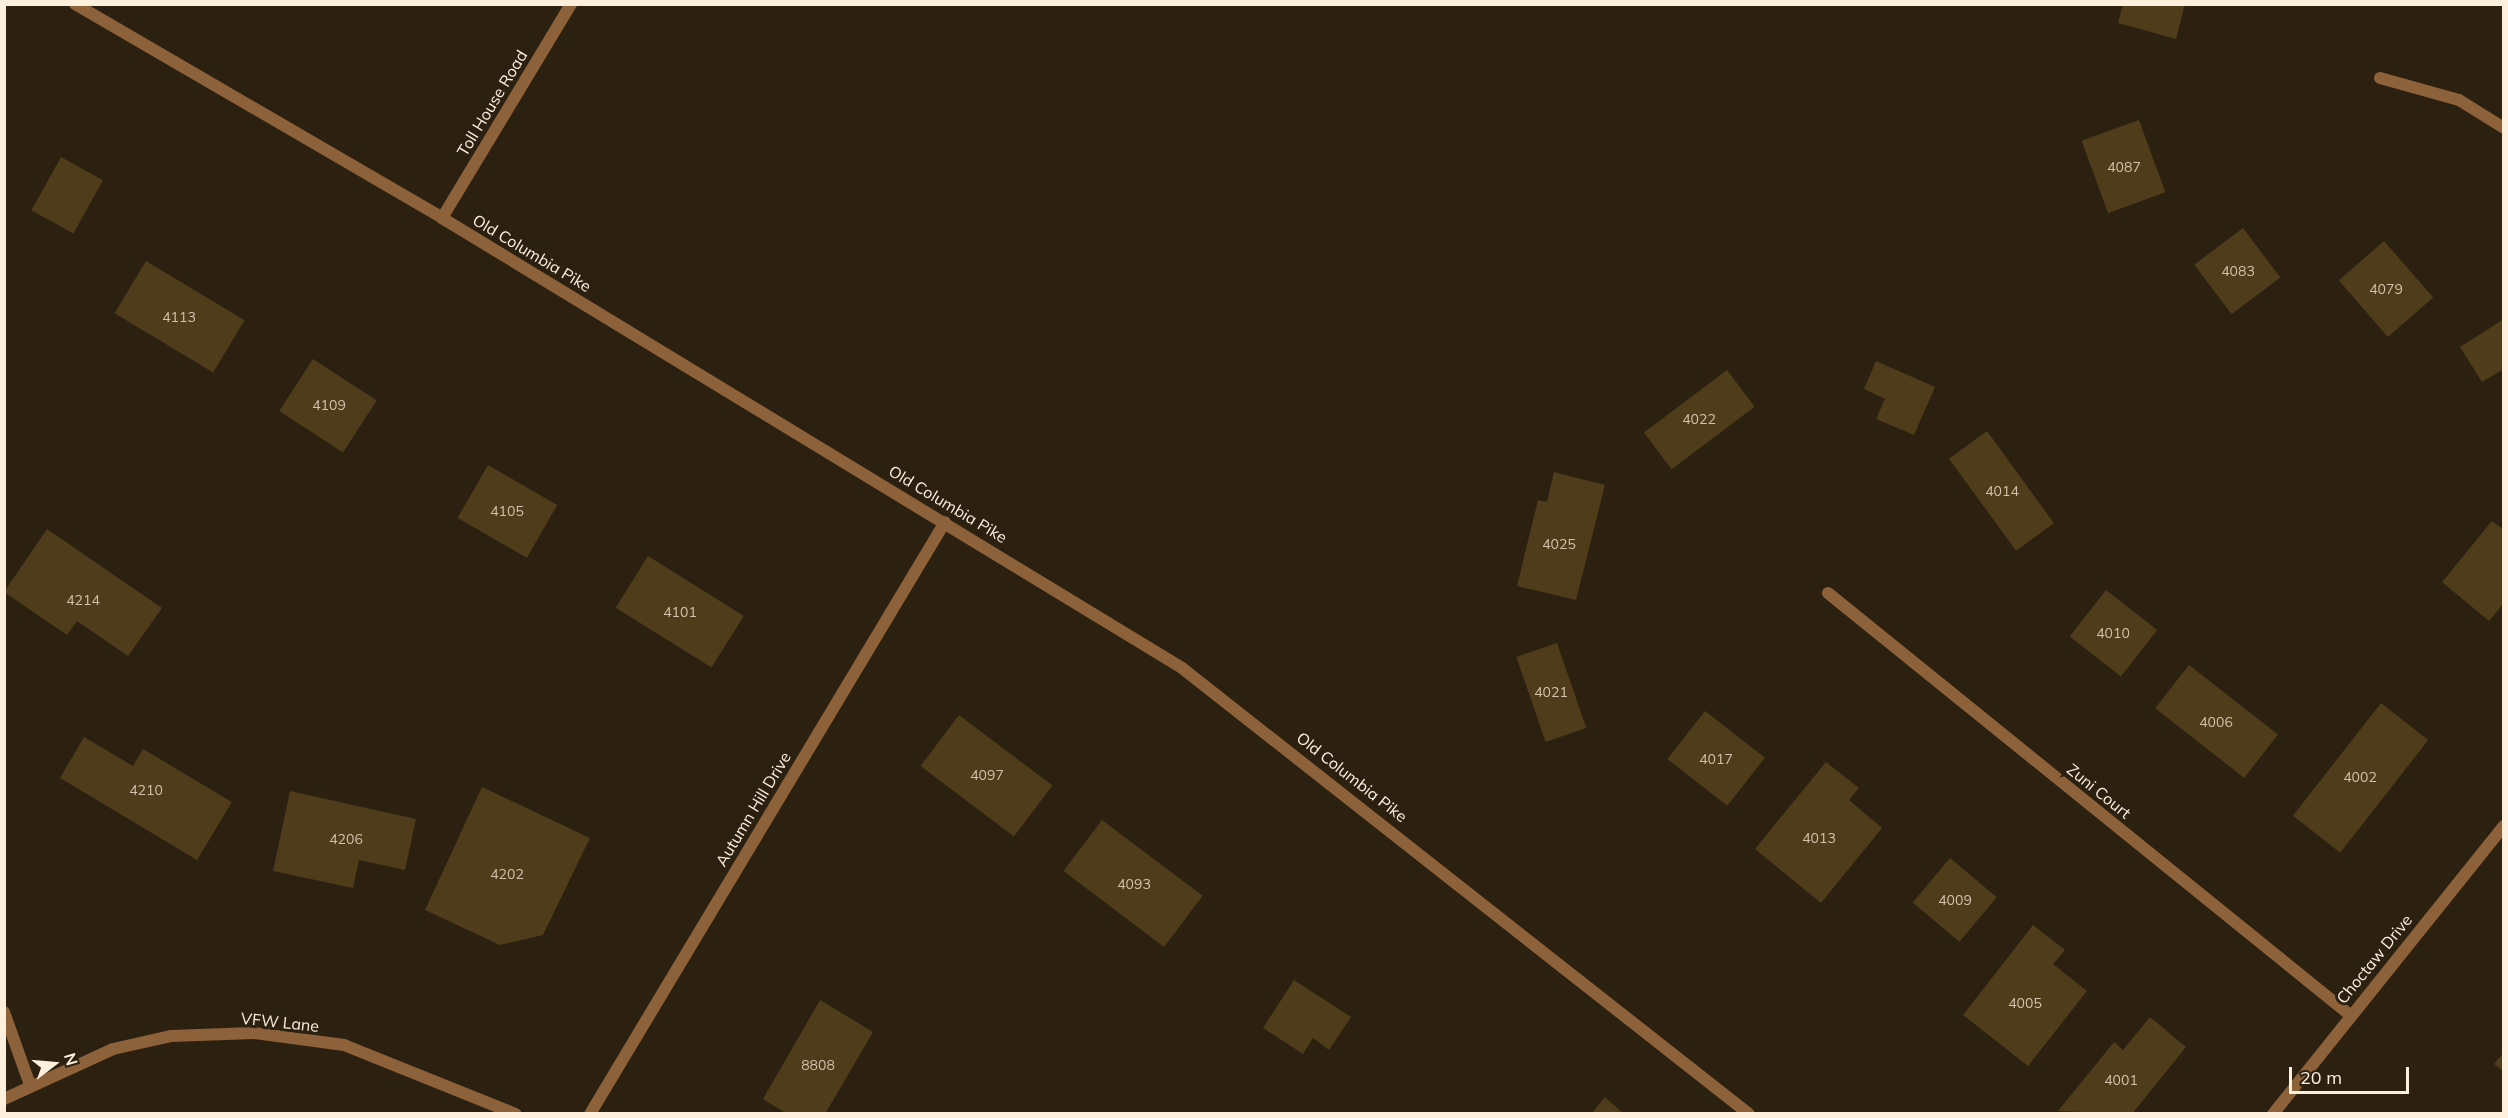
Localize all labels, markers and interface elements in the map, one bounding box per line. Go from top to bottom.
street label: Toll House Road [453,47,531,159]
house number: 4087 [2107,159,2141,175]
street label: Old Columbia Pike [469,210,595,296]
house number: 4083 [2221,263,2255,279]
house number: 4079 [2369,281,2403,297]
house number: 4113 [162,309,196,325]
house number: 4109 [312,397,346,413]
house number: 4022 [1682,411,1716,427]
street label: Old Columbia Pike [885,461,1011,547]
house number: 4014 [1985,483,2019,499]
house number: 4105 [490,503,524,519]
house number: 4025 [1542,536,1576,552]
house number: 4214 [66,592,100,608]
house number: 4101 [663,604,697,620]
house number: 4010 [2096,625,2130,641]
house number: 4021 [1534,684,1568,700]
house number: 4006 [2199,714,2233,730]
street label: Old Columbia Pike [1293,728,1411,826]
street label: Autumn Hill Drive [711,748,795,870]
house number: 4017 [1699,751,1733,767]
street label: Zuni Court [2063,759,2135,823]
house number: 4097 [970,767,1004,783]
house number: 4002 [2343,769,2377,785]
house number: 4210 [129,782,163,798]
house number: 4013 [1802,830,1836,846]
house number: 4206 [329,831,363,847]
house number: 4202 [490,866,524,882]
house number: 4093 [1117,876,1151,892]
house number: 4009 [1938,892,1972,908]
street label: Choctaw Drive [2332,911,2416,1007]
house number: 4005 [2008,995,2042,1011]
street label: VFW Lane [240,1008,320,1036]
north arrow [24,1034,84,1094]
text: N [60,1050,83,1068]
scale bar [2292,1055,2412,1093]
house number: 8808 [801,1057,835,1073]
text: 20 m [2300,1066,2342,1089]
house number: 4001 [2104,1072,2138,1088]

